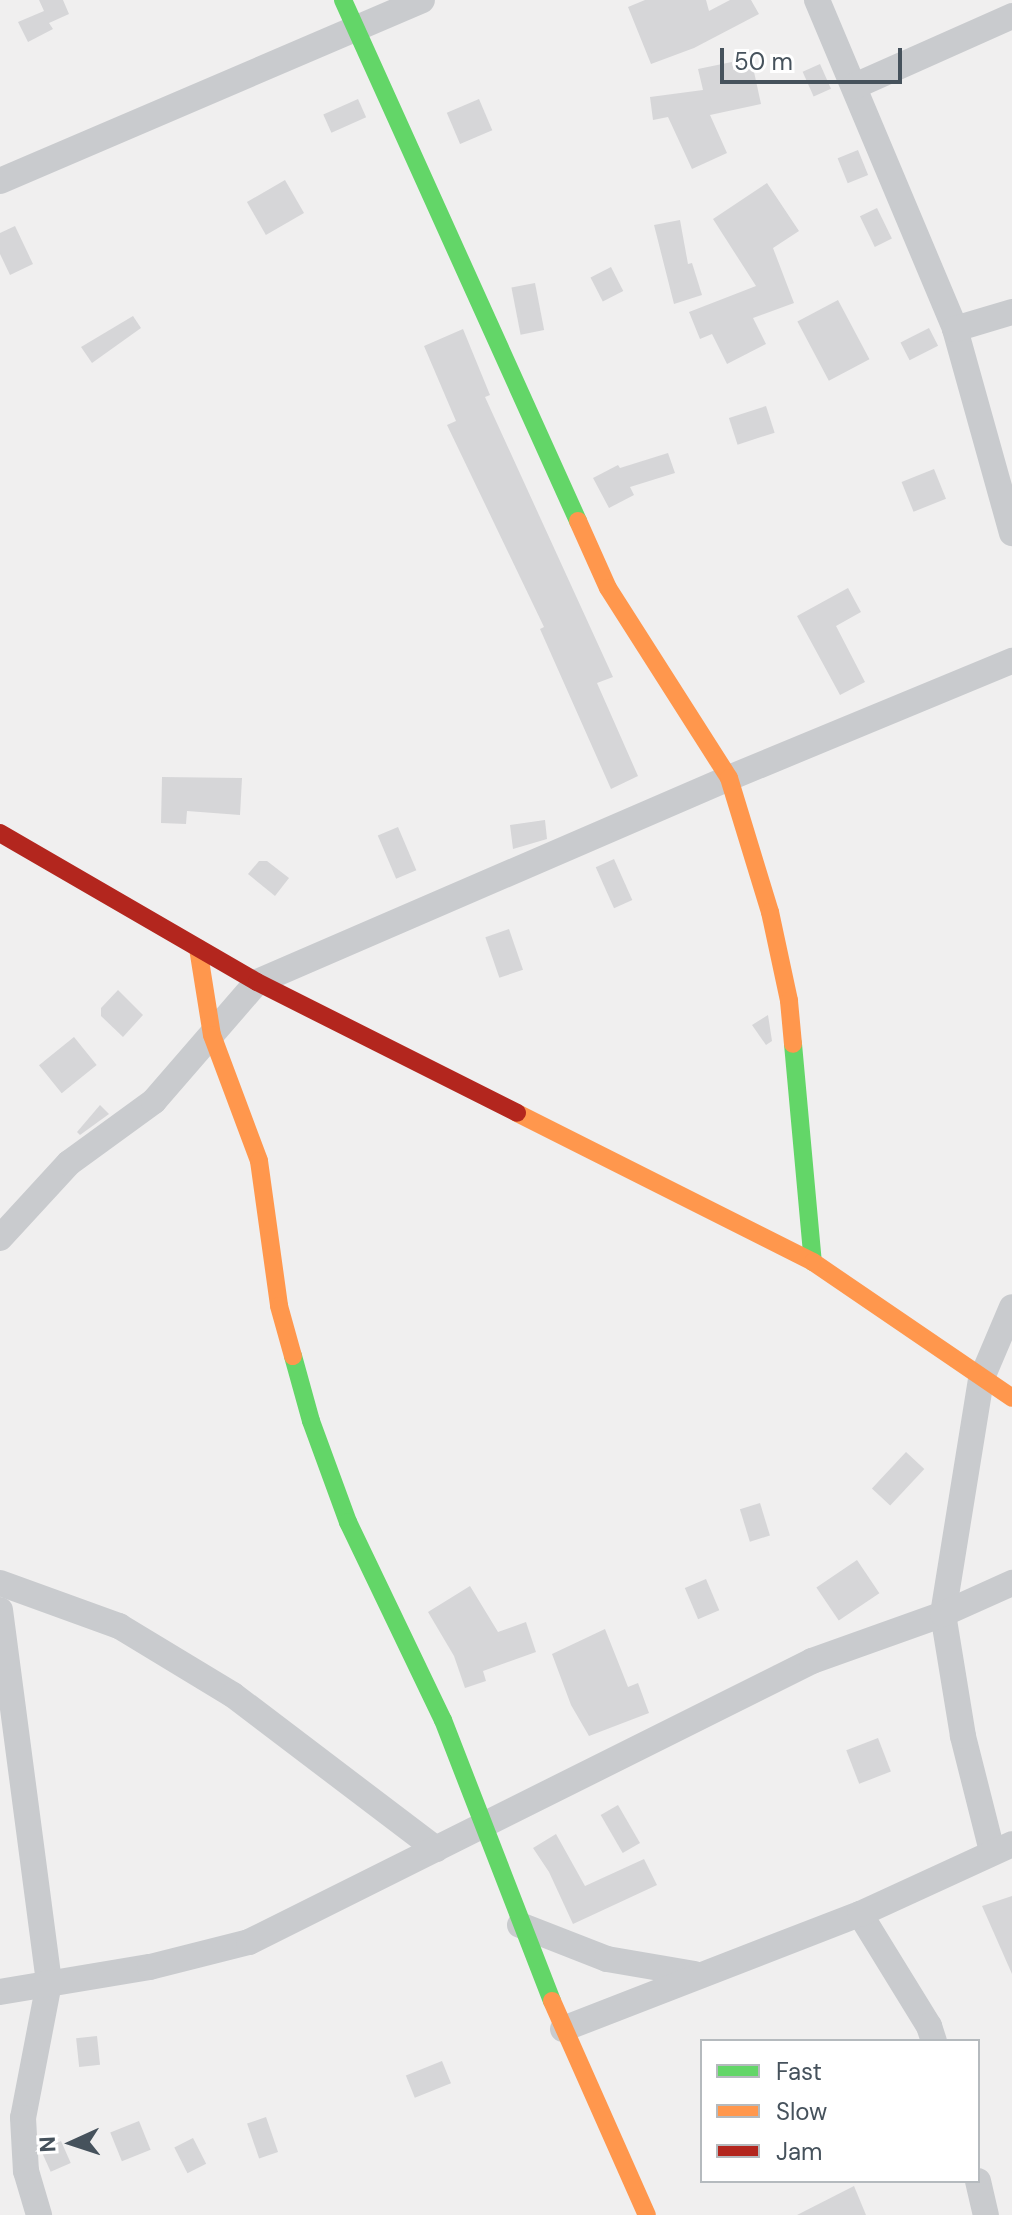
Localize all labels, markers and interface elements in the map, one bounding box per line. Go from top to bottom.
scale bar [724,32,906,82]
text: 50 m [734,46,793,77]
legend [700,2039,980,2183]
text: Fast [776,2056,822,2087]
text: Slow [776,2096,827,2127]
north arrow [32,2103,112,2183]
text: N [33,2136,62,2153]
text: Jam [776,2136,822,2167]

